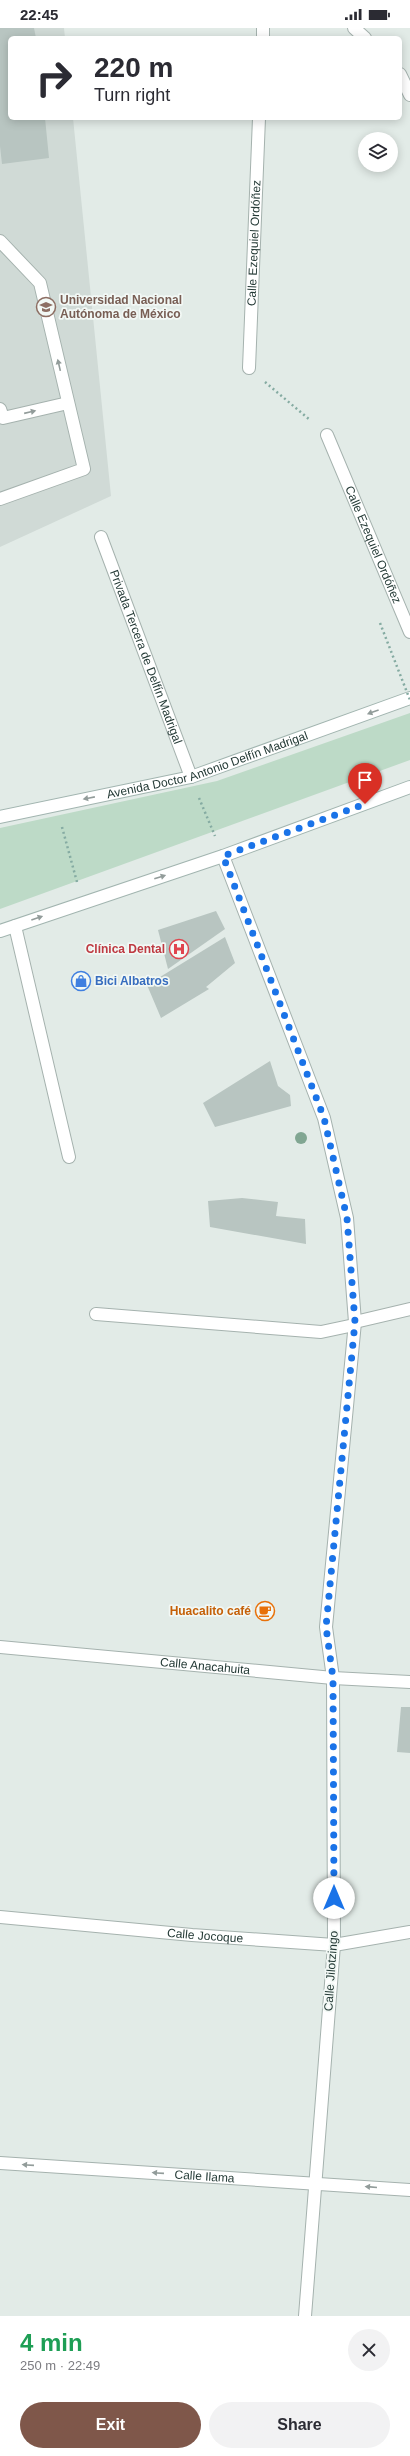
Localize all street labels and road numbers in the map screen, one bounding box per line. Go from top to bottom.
street label: Calle Ezequiel Ordóñez [244,180,264,306]
street label: Calle Ezequiel Ordóñez [342,484,404,606]
street label: Privada Tercera de Delfín Madrigal [107,568,185,746]
street label: Avenida Doctor Antonio Delfín Madrigal [105,728,310,801]
street label: Calle Anacahuita [160,1655,251,1677]
street label: Calle Jocoque [167,1926,244,1946]
street label: Calle Jilotzingo [321,1930,341,2012]
street label: Calle Ilama [174,2168,235,2185]

